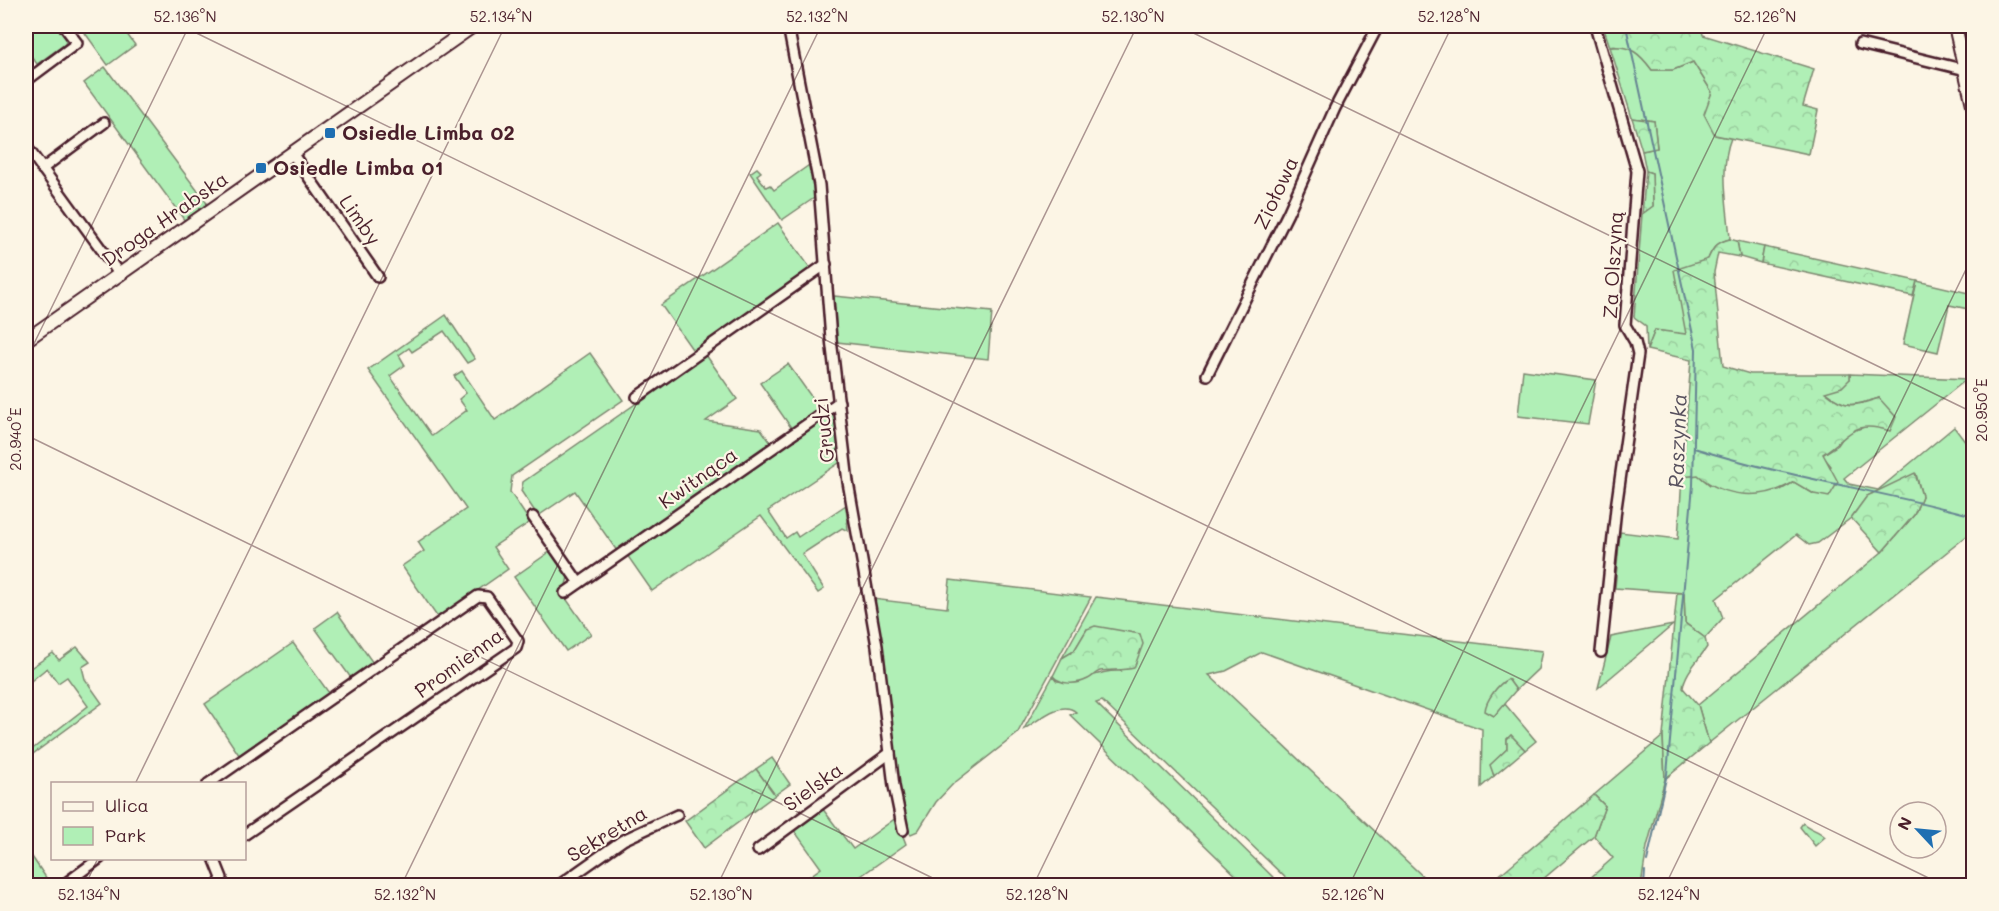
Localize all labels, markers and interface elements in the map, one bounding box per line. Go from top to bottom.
text: 52.136°N [154,6,216,26]
text: 52.134°N [470,6,532,26]
text: 52.132°N [786,6,848,26]
text: 52.130°N [1101,6,1165,26]
text: 52.128°N [1418,6,1480,26]
text: 52.126°N [1734,6,1796,26]
place label: Osiedle Limba 02 [342,119,515,145]
marker: Osiedle Limba 02 [323,126,337,140]
street label: Ziołowa [1247,152,1303,233]
place label: Osiedle Limba 01 [273,154,443,180]
marker: Osiedle Limba 01 [254,161,268,175]
street label: Droga Hrabska [96,165,233,271]
street label: Limby [334,189,387,250]
street label: Za Olszyną [1596,210,1628,320]
text: 20.950°E [1971,378,1991,442]
water label: Raszynka [1661,393,1692,489]
street label: Grudzi [807,396,839,464]
text: 20.940°E [5,407,25,471]
street label: Kwitnąca [653,441,742,514]
street label: Promienna [409,621,508,703]
street label: Sielska [777,756,847,817]
legend [51,782,246,860]
text: Ulica [105,793,149,817]
street label: Sekretna [562,799,651,867]
north arrow [1888,800,1948,860]
text: N [1892,813,1916,833]
text: Park [105,823,146,847]
text: 52.134°N [58,884,120,904]
text: 52.132°N [374,884,436,904]
text: 52.130°N [689,884,753,904]
text: 52.128°N [1006,884,1068,904]
text: 52.126°N [1322,884,1384,904]
text: 52.124°N [1638,884,1700,904]

